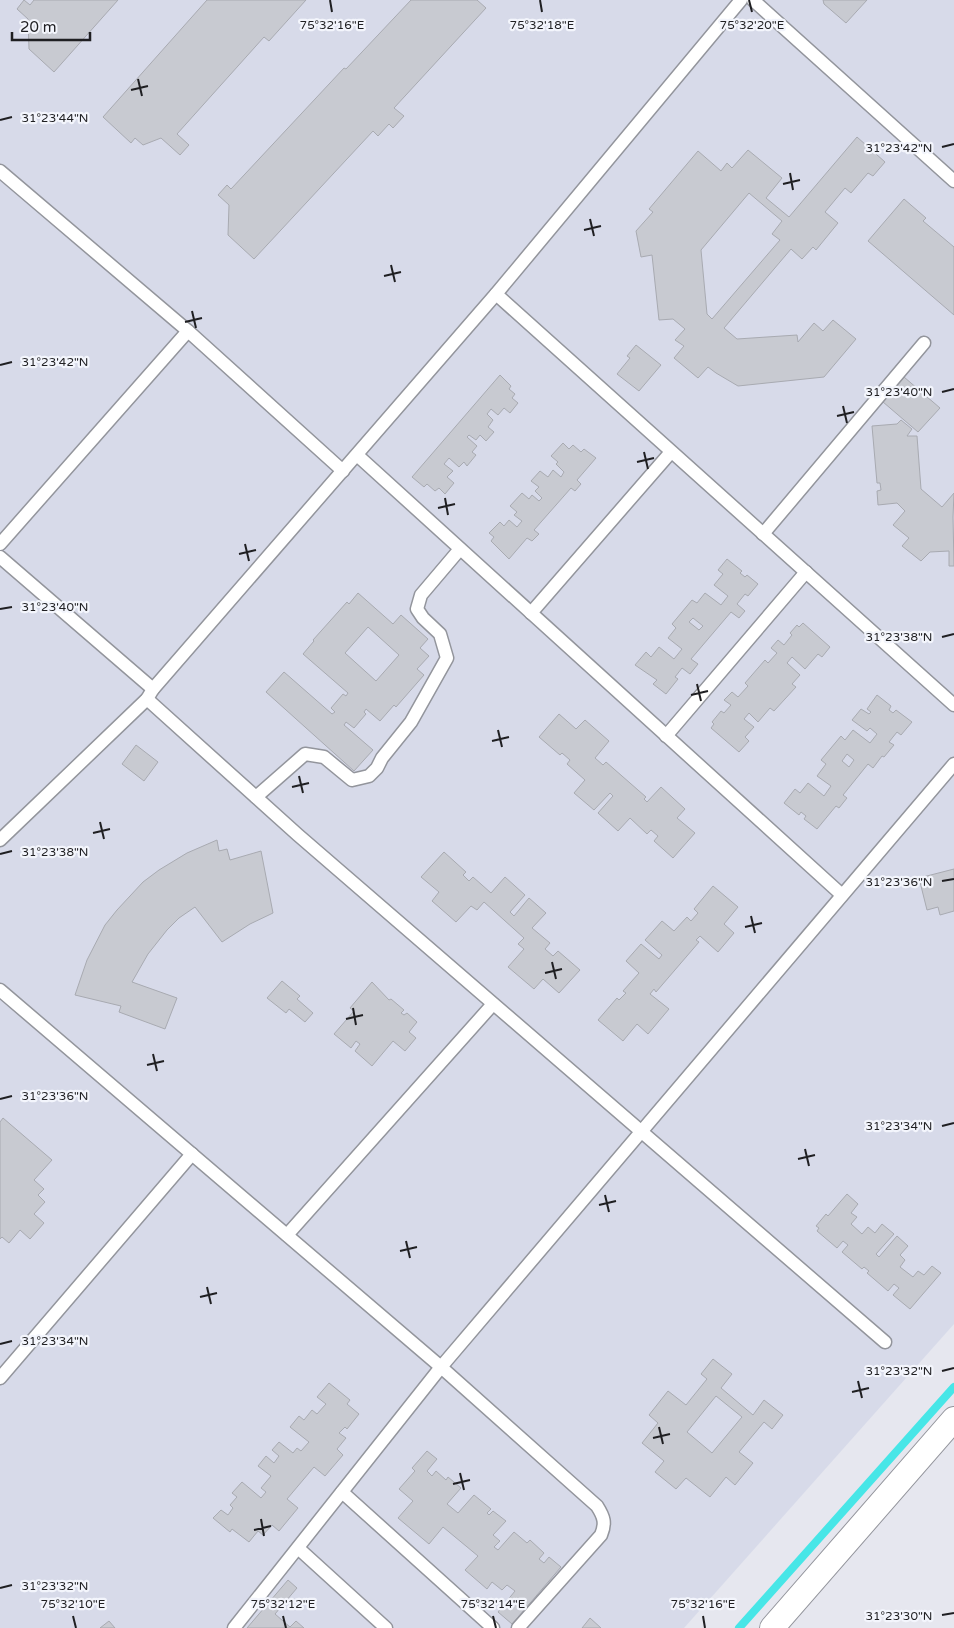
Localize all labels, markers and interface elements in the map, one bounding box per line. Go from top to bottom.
scale bar [12,10,90,42]
text: 20 m [20,18,57,36]
text: 75°32'16"E [300,18,365,32]
text: 75°32'18"E [510,18,575,32]
text: 75°32'20"E [720,18,785,32]
text: 31°23'44"N [22,111,89,125]
text: 31°23'42"N [866,141,933,155]
text: 31°23'42"N [22,355,89,369]
text: 31°23'40"N [866,385,933,399]
text: 31°23'40"N [22,600,89,614]
text: 31°23'38"N [866,630,933,644]
text: 31°23'38"N [22,845,89,859]
text: 31°23'36"N [866,875,933,889]
text: 31°23'36"N [22,1089,89,1103]
text: 31°23'34"N [866,1119,933,1133]
text: 31°23'34"N [22,1334,89,1348]
text: 31°23'32"N [866,1364,933,1378]
text: 31°23'32"N [22,1579,89,1593]
text: 75°32'10"E [41,1597,106,1611]
text: 75°32'12"E [251,1597,316,1611]
text: 75°32'14"E [461,1597,526,1611]
text: 75°32'16"E [671,1597,736,1611]
text: 31°23'30"N [866,1609,933,1623]

